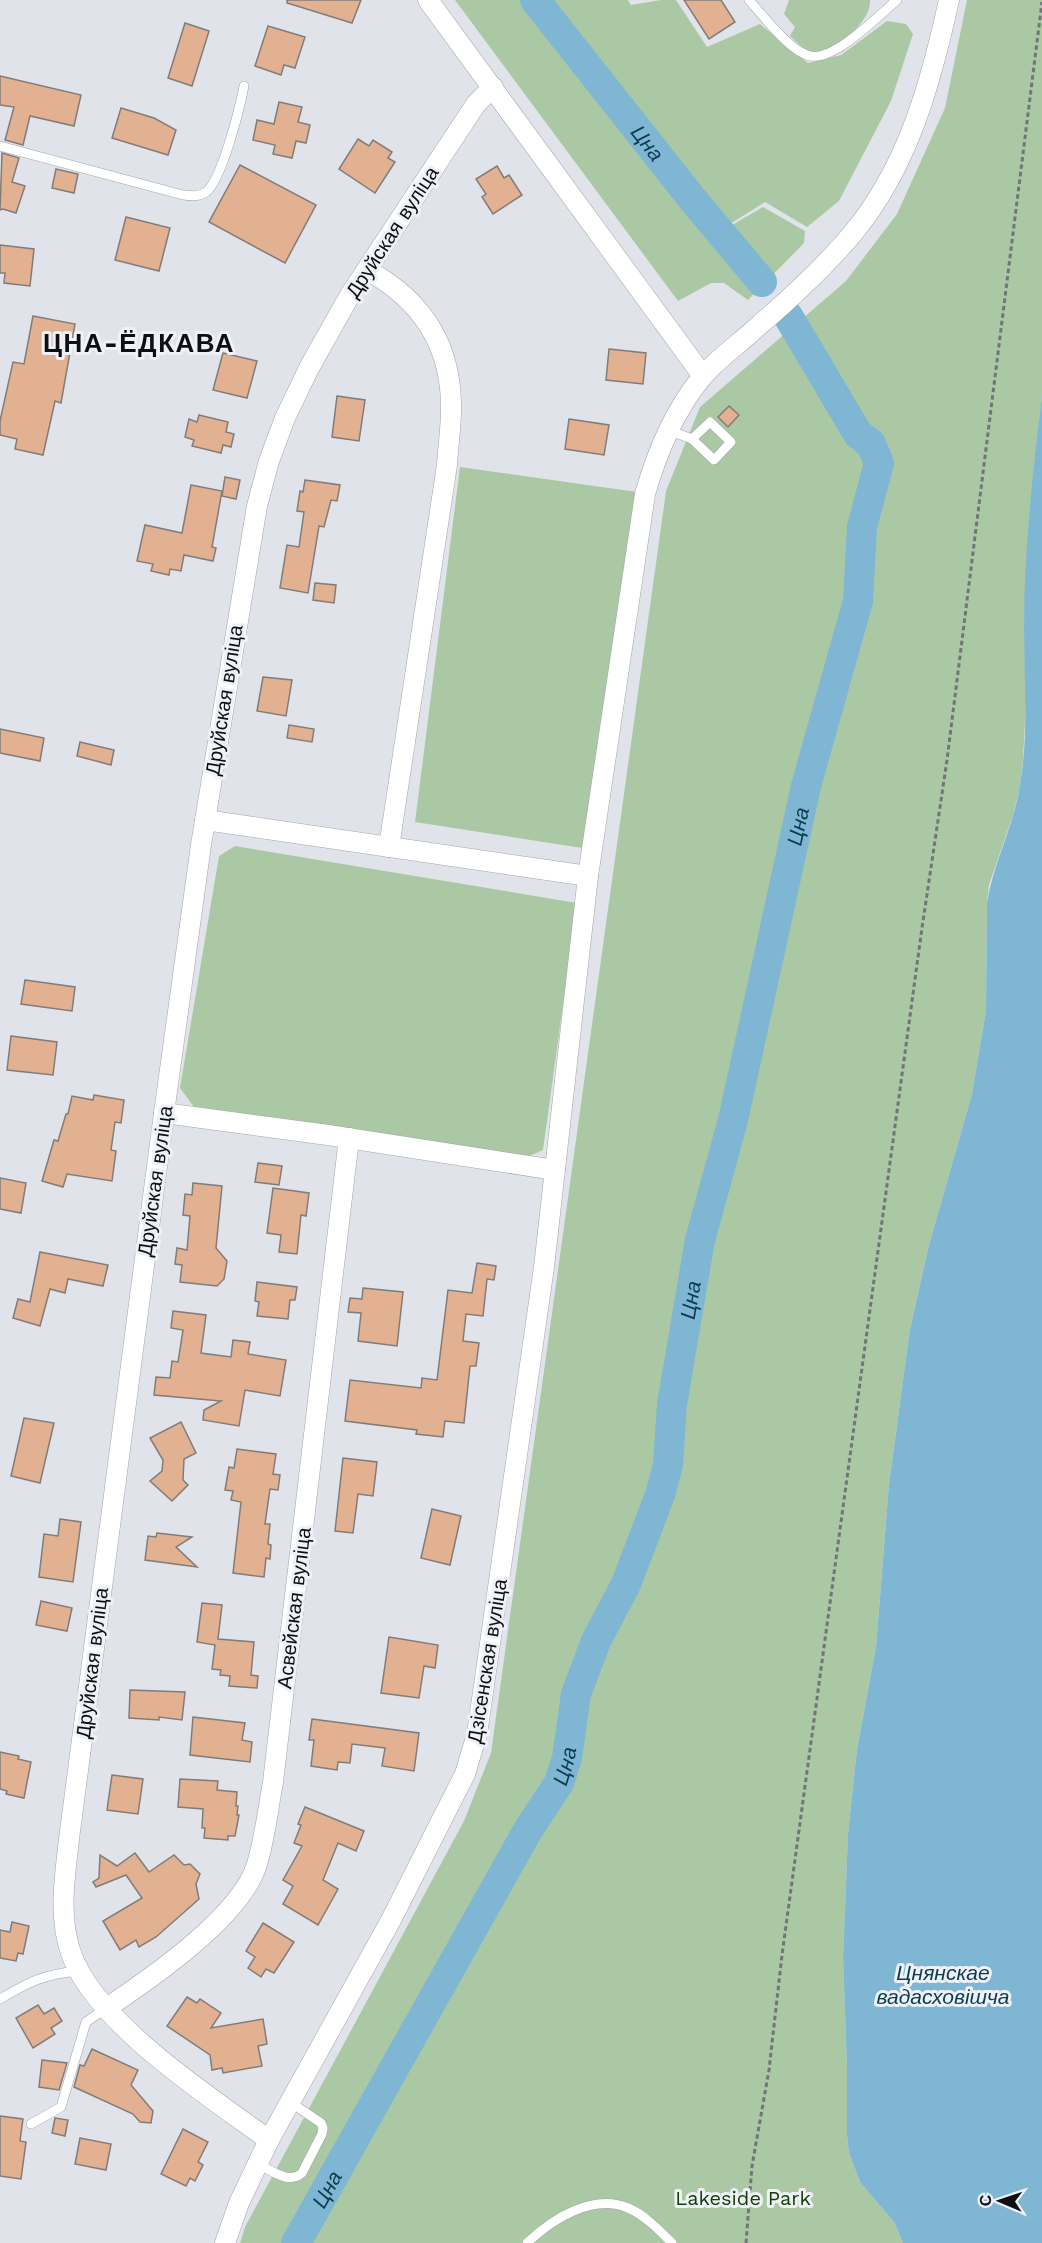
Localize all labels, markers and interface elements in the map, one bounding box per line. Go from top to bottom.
water label: Цна [626,120,670,166]
street label: Друйская вуліца [341,161,444,302]
district label: ЦНА-ЁДКАВА [43,328,235,358]
street label: Друйская вуліца [200,622,248,777]
water label: Цна [781,805,814,848]
street label: Друйская вуліца [133,1103,178,1258]
water label: Цна [674,1279,705,1321]
street label: Асвейская вуліца [272,1525,316,1690]
street label: Дзісенская вуліца [462,1576,512,1745]
street label: Друйская вуліца [71,1585,113,1740]
water label: Цна [547,1745,581,1788]
water label: Цнянскае вадасховішча [876,1960,1010,2009]
water label: Цна [306,2166,347,2212]
north arrow [970,2171,1030,2231]
park label: Lakeside Park [675,2186,811,2210]
text: С [976,2194,995,2207]

